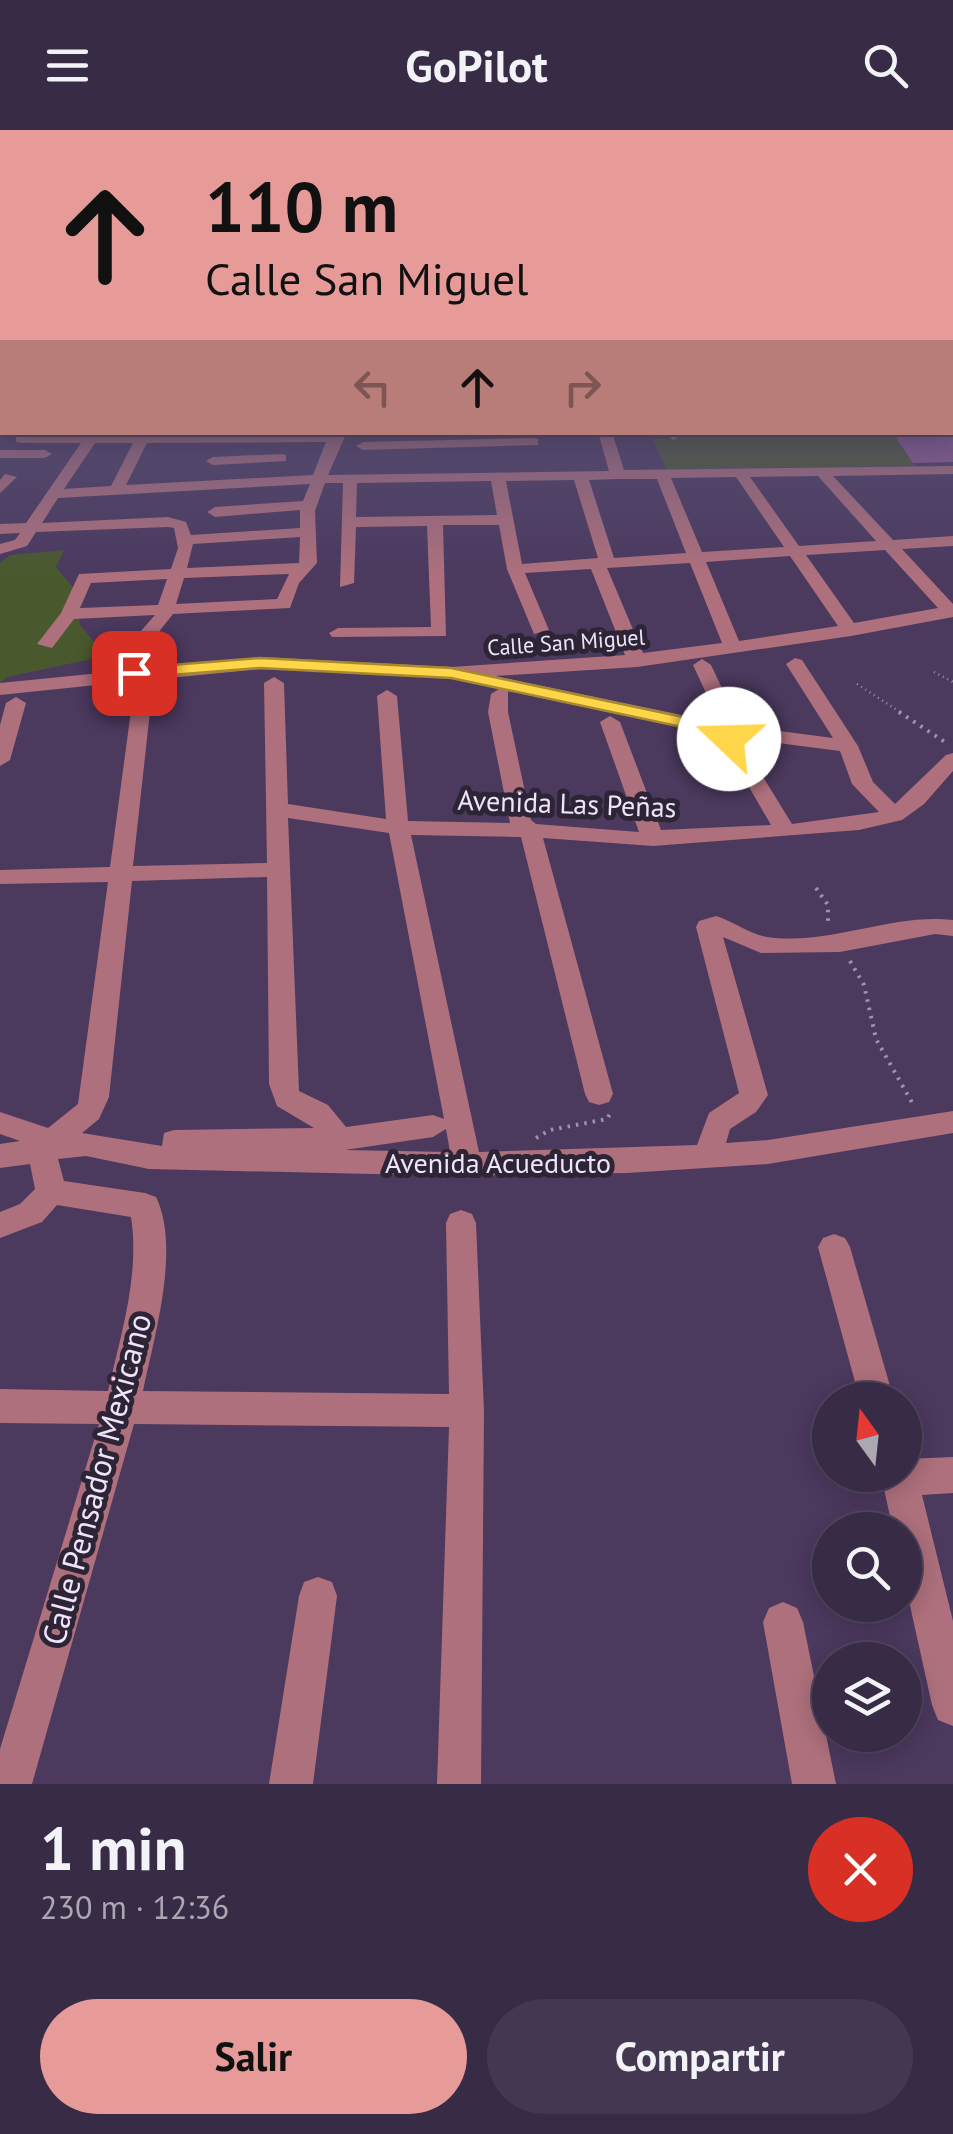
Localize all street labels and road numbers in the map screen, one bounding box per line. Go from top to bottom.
street label: Calle San Miguel [486,622,646,661]
street label: Avenida Las Peñas [457,781,677,825]
street label: Avenida Acueducto [385,1144,611,1181]
street label: Calle Pensador Mexicano [32,1309,160,1649]

